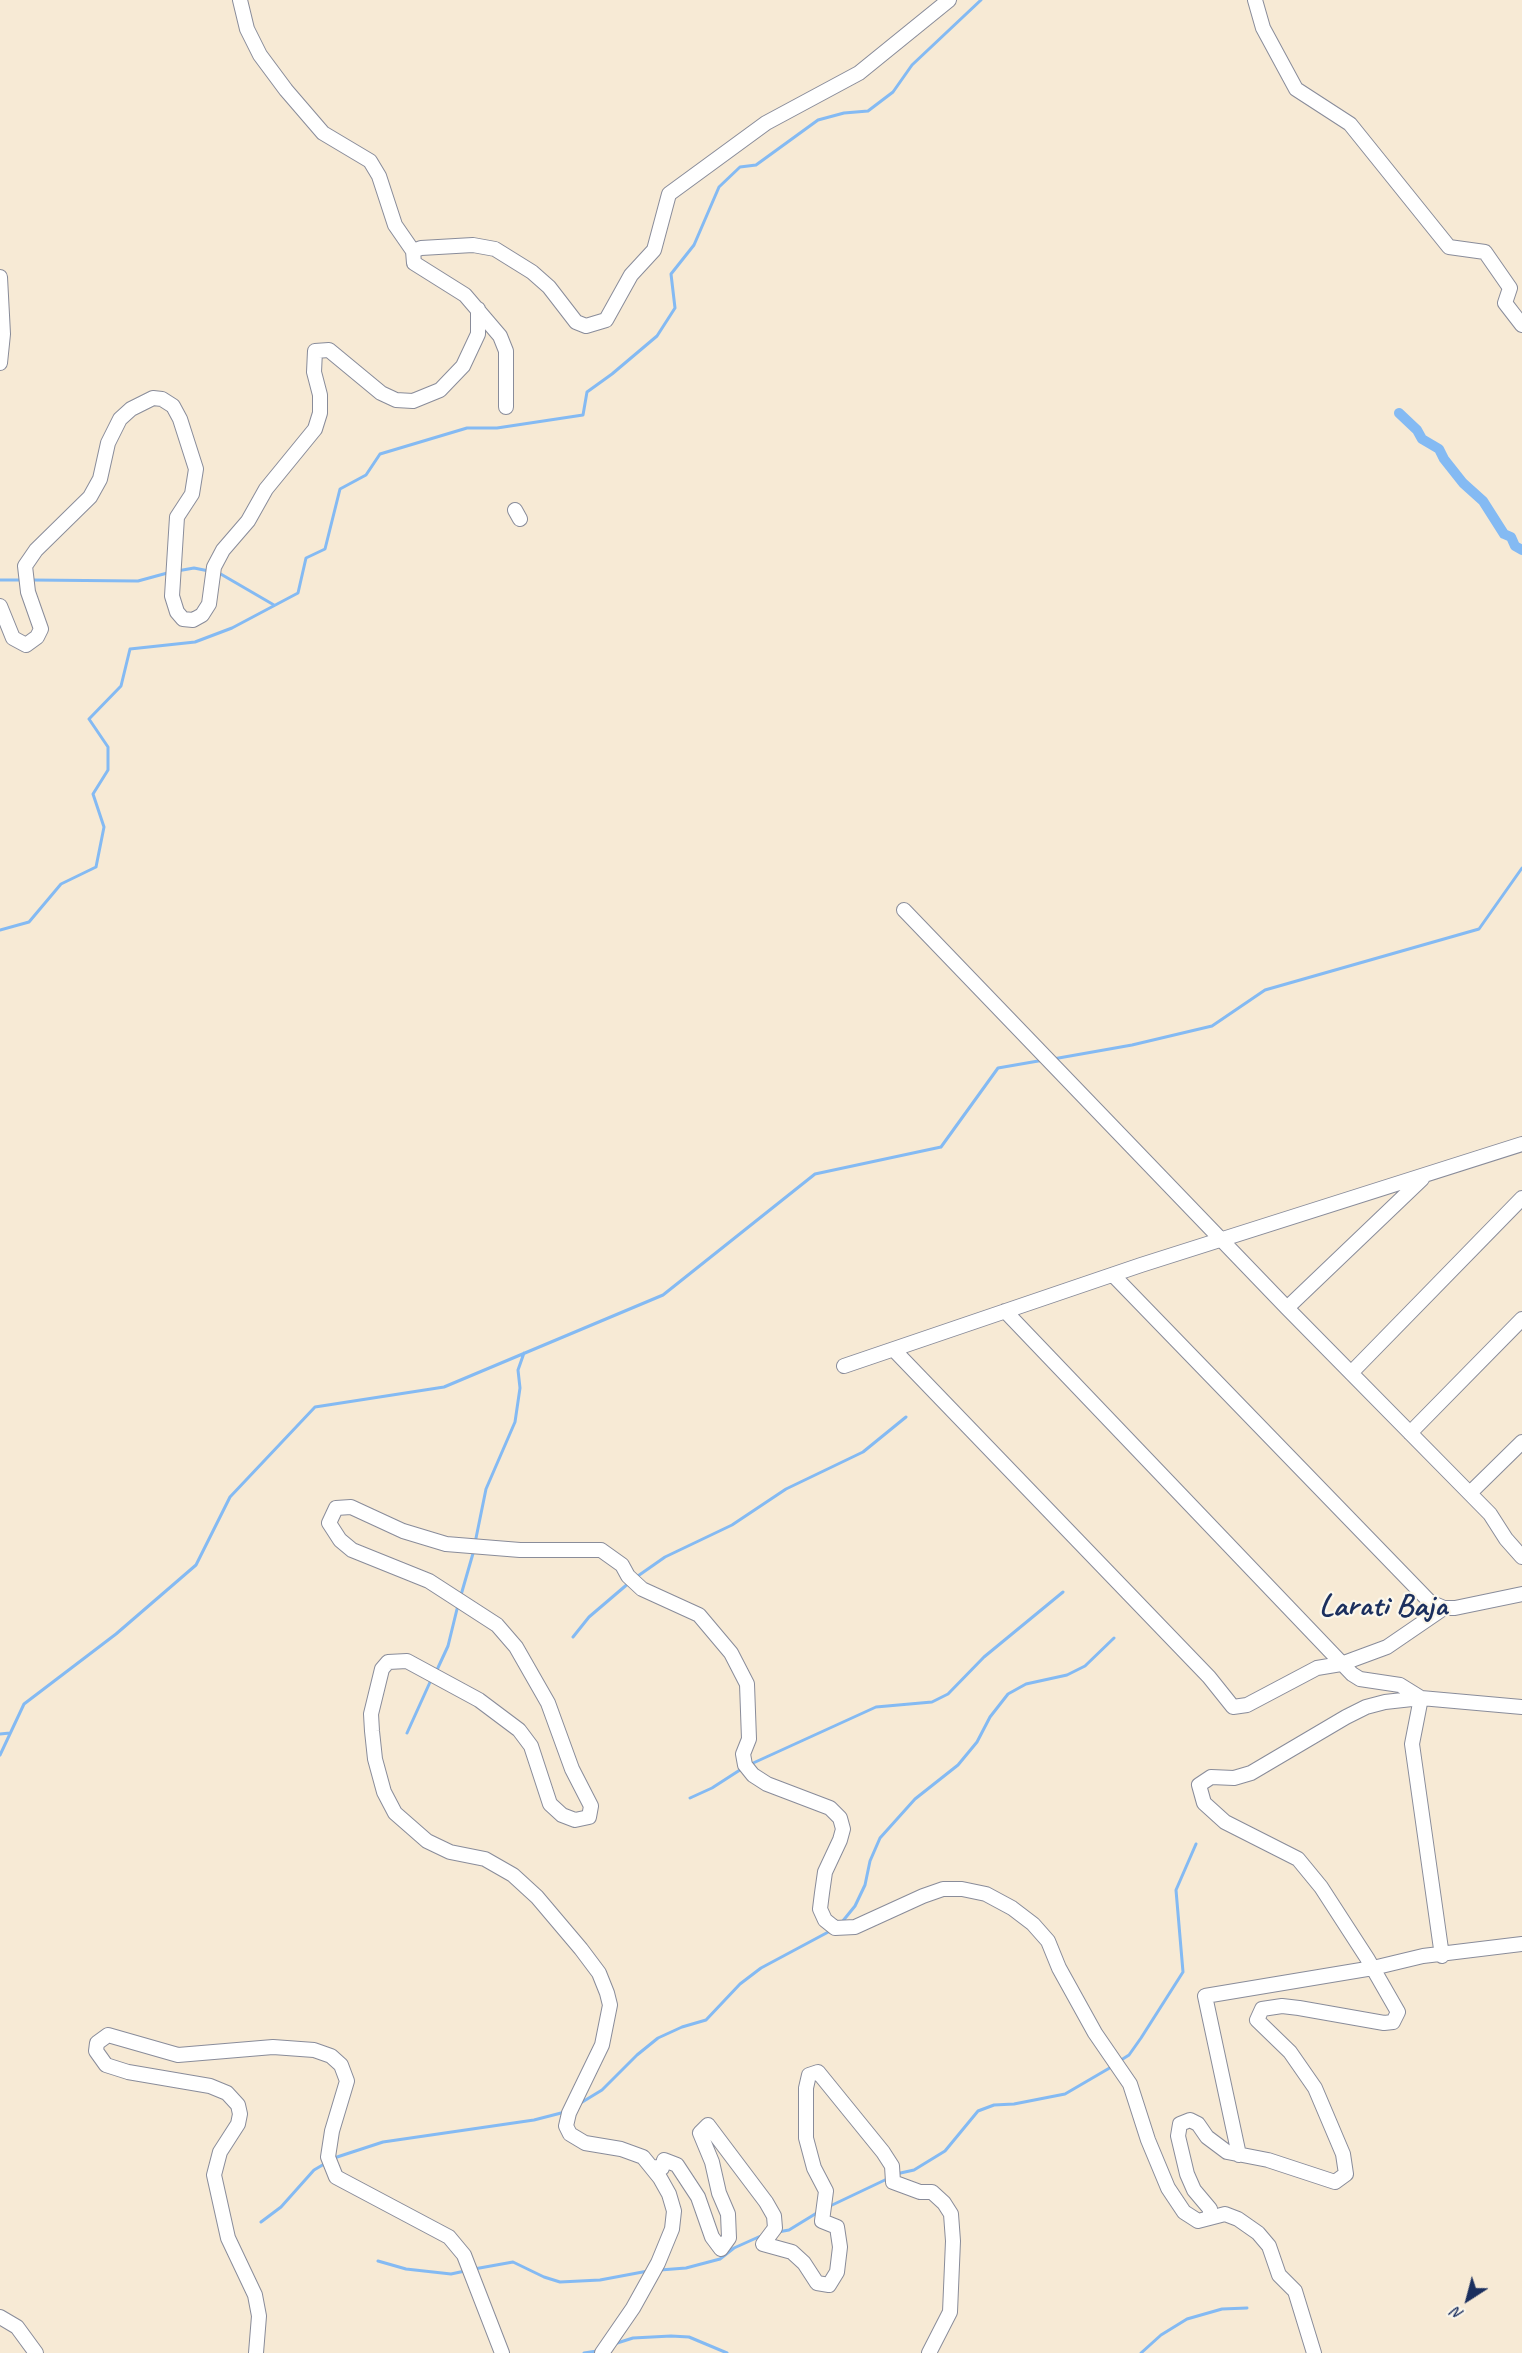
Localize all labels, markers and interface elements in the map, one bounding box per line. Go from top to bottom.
district label: Larati Baja [1319,1588,1447,1626]
north arrow [1438,2269,1498,2329]
text: N [1448,2303,1467,2325]

